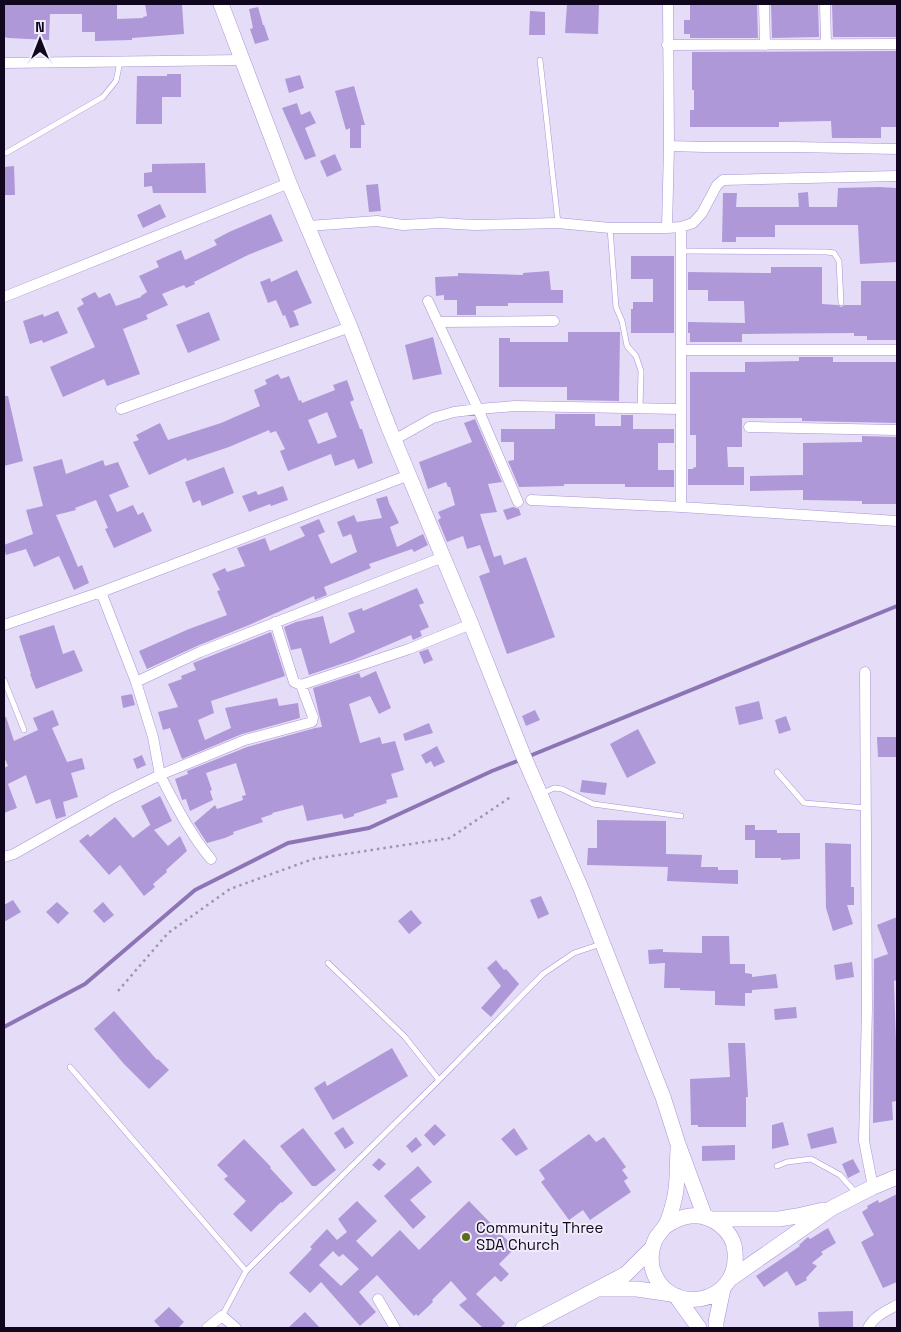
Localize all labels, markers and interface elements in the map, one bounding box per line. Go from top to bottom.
north arrow [15,15,65,65]
text: N [35,18,45,36]
place label: Community Three SDA Church [476,1218,603,1254]
marker: Community Three SDA Church [460,1231,472,1243]

